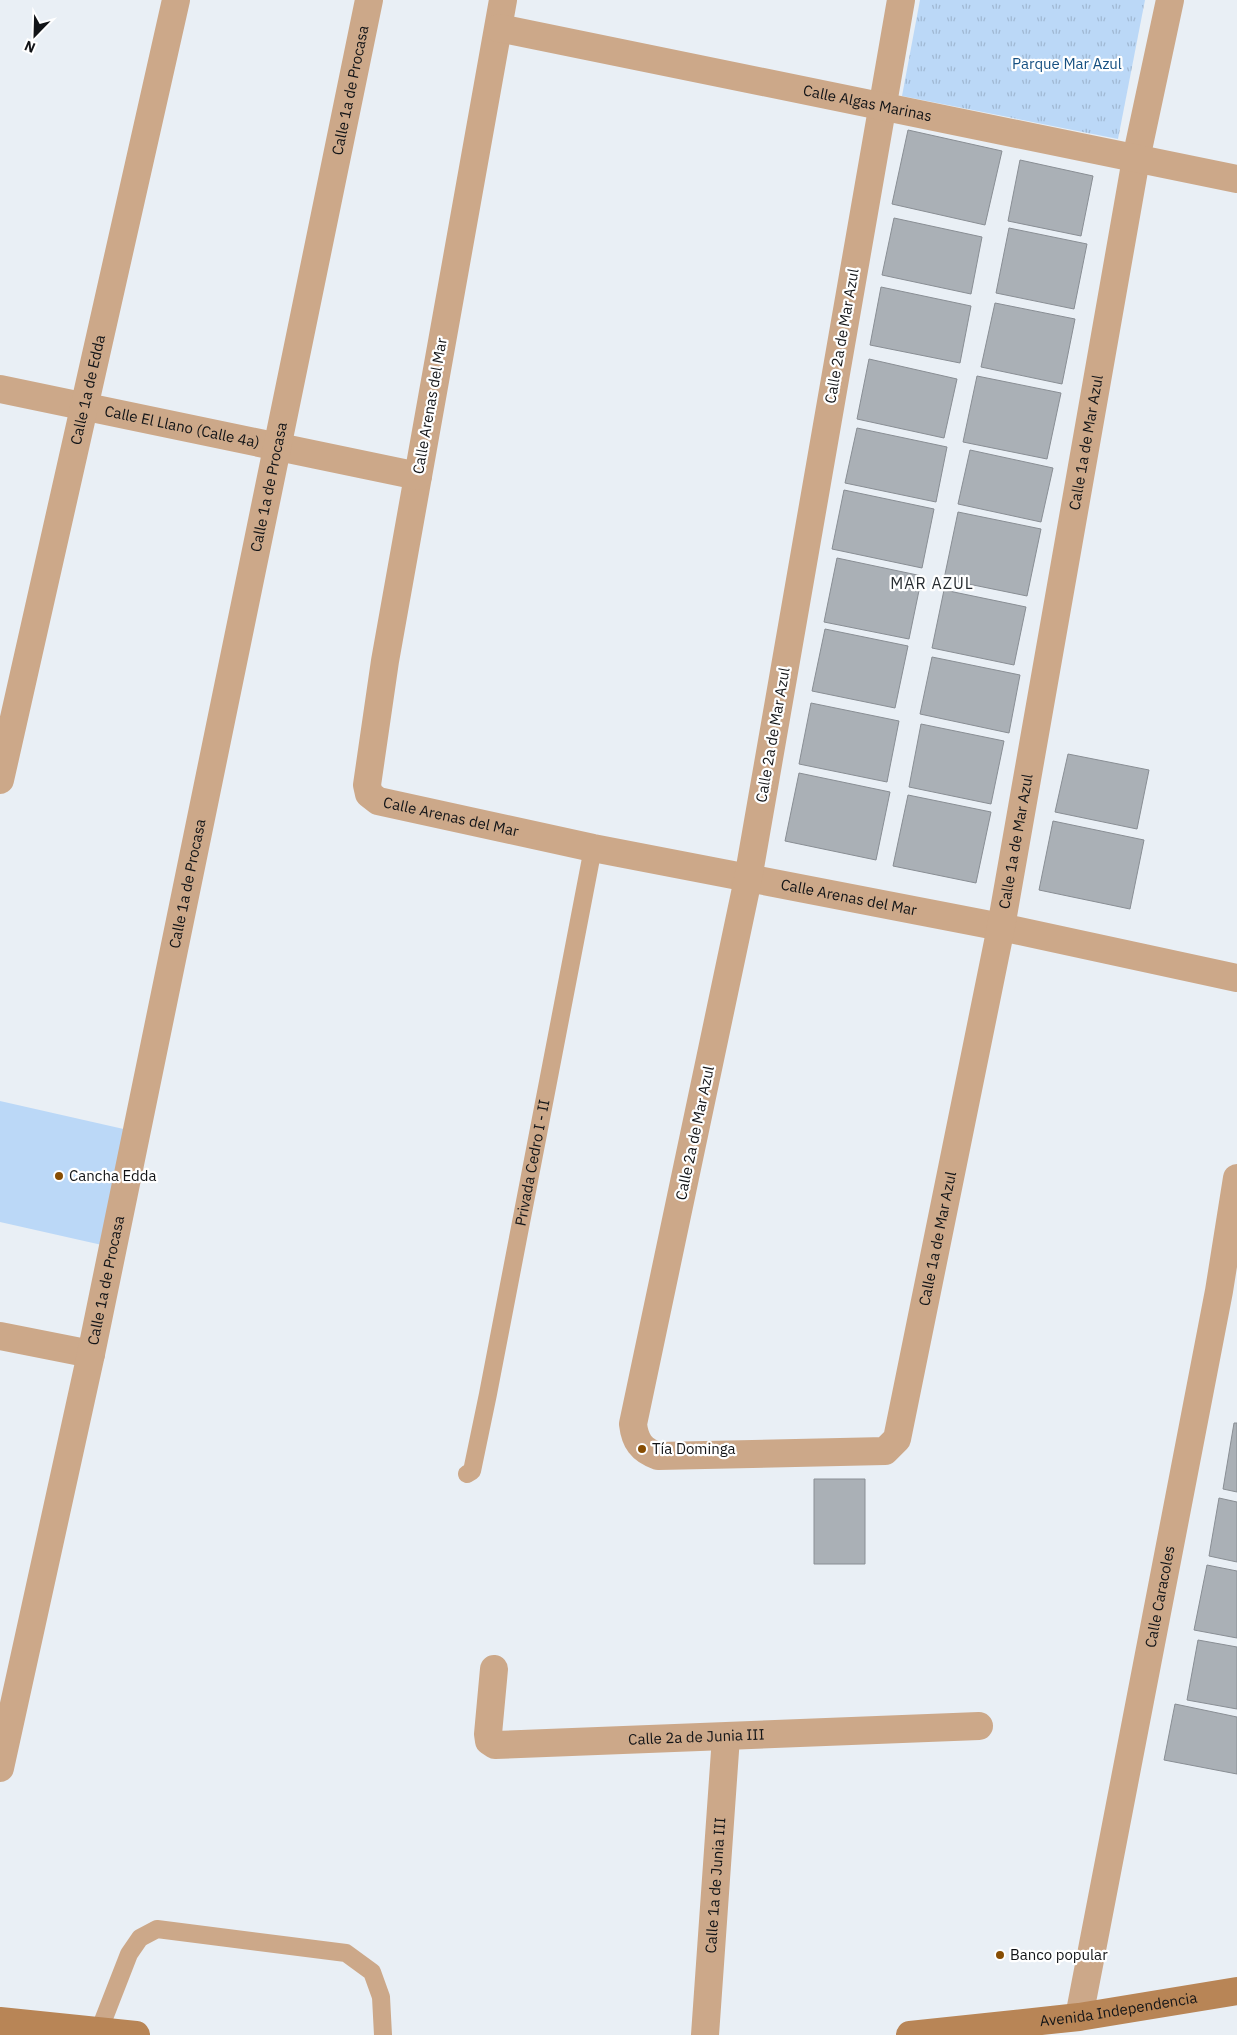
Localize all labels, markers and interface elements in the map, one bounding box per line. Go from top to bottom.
north arrow [10,10,60,60]
street label: Calle 1a de Procasa [327,24,373,157]
text: N [22,37,38,57]
park label: Parque Mar Azul [1012,54,1122,73]
street label: Calle Algas Marinas [801,80,934,125]
street label: Calle 2a de Mar Azul [820,267,863,405]
street label: Calle 1a de Edda [66,333,109,447]
street label: Calle Arenas del Mar [408,336,451,476]
street label: Calle 1a de Mar Azul [1064,373,1107,512]
street label: Calle El Llano (Calle 4a) [103,401,262,452]
street label: Calle 1a de Procasa [246,420,291,553]
district label: MAR AZUL [890,573,974,593]
street label: Calle 2a de Mar Azul [751,666,794,804]
street label: Calle 1a de Mar Azul [994,772,1037,910]
street label: Calle Arenas del Mar [381,792,521,841]
street label: Calle 1a de Procasa [164,817,210,950]
street label: Calle Arenas del Mar [779,875,919,920]
street label: Calle 2a de Mar Azul [671,1064,718,1202]
street label: Privada Cedro I - II [511,1098,553,1228]
place label: Cancha Edda [69,1166,156,1185]
marker: Cancha Edda [53,1170,65,1182]
street label: Calle 1a de Mar Azul [914,1170,960,1308]
street label: Calle 1a de Procasa [83,1214,128,1347]
place label: Tía Dominga [652,1439,736,1458]
marker: Tía Dominga [636,1443,648,1455]
street label: Calle Caracoles [1140,1544,1179,1649]
street label: Calle 2a de Junia III [628,1724,765,1749]
street label: Calle 1a de Junia III [701,1817,729,1954]
place label: Banco popular [1010,1945,1108,1964]
marker: Banco popular [994,1949,1006,1961]
street label: Avenida Independencia [1039,1988,1199,2030]

